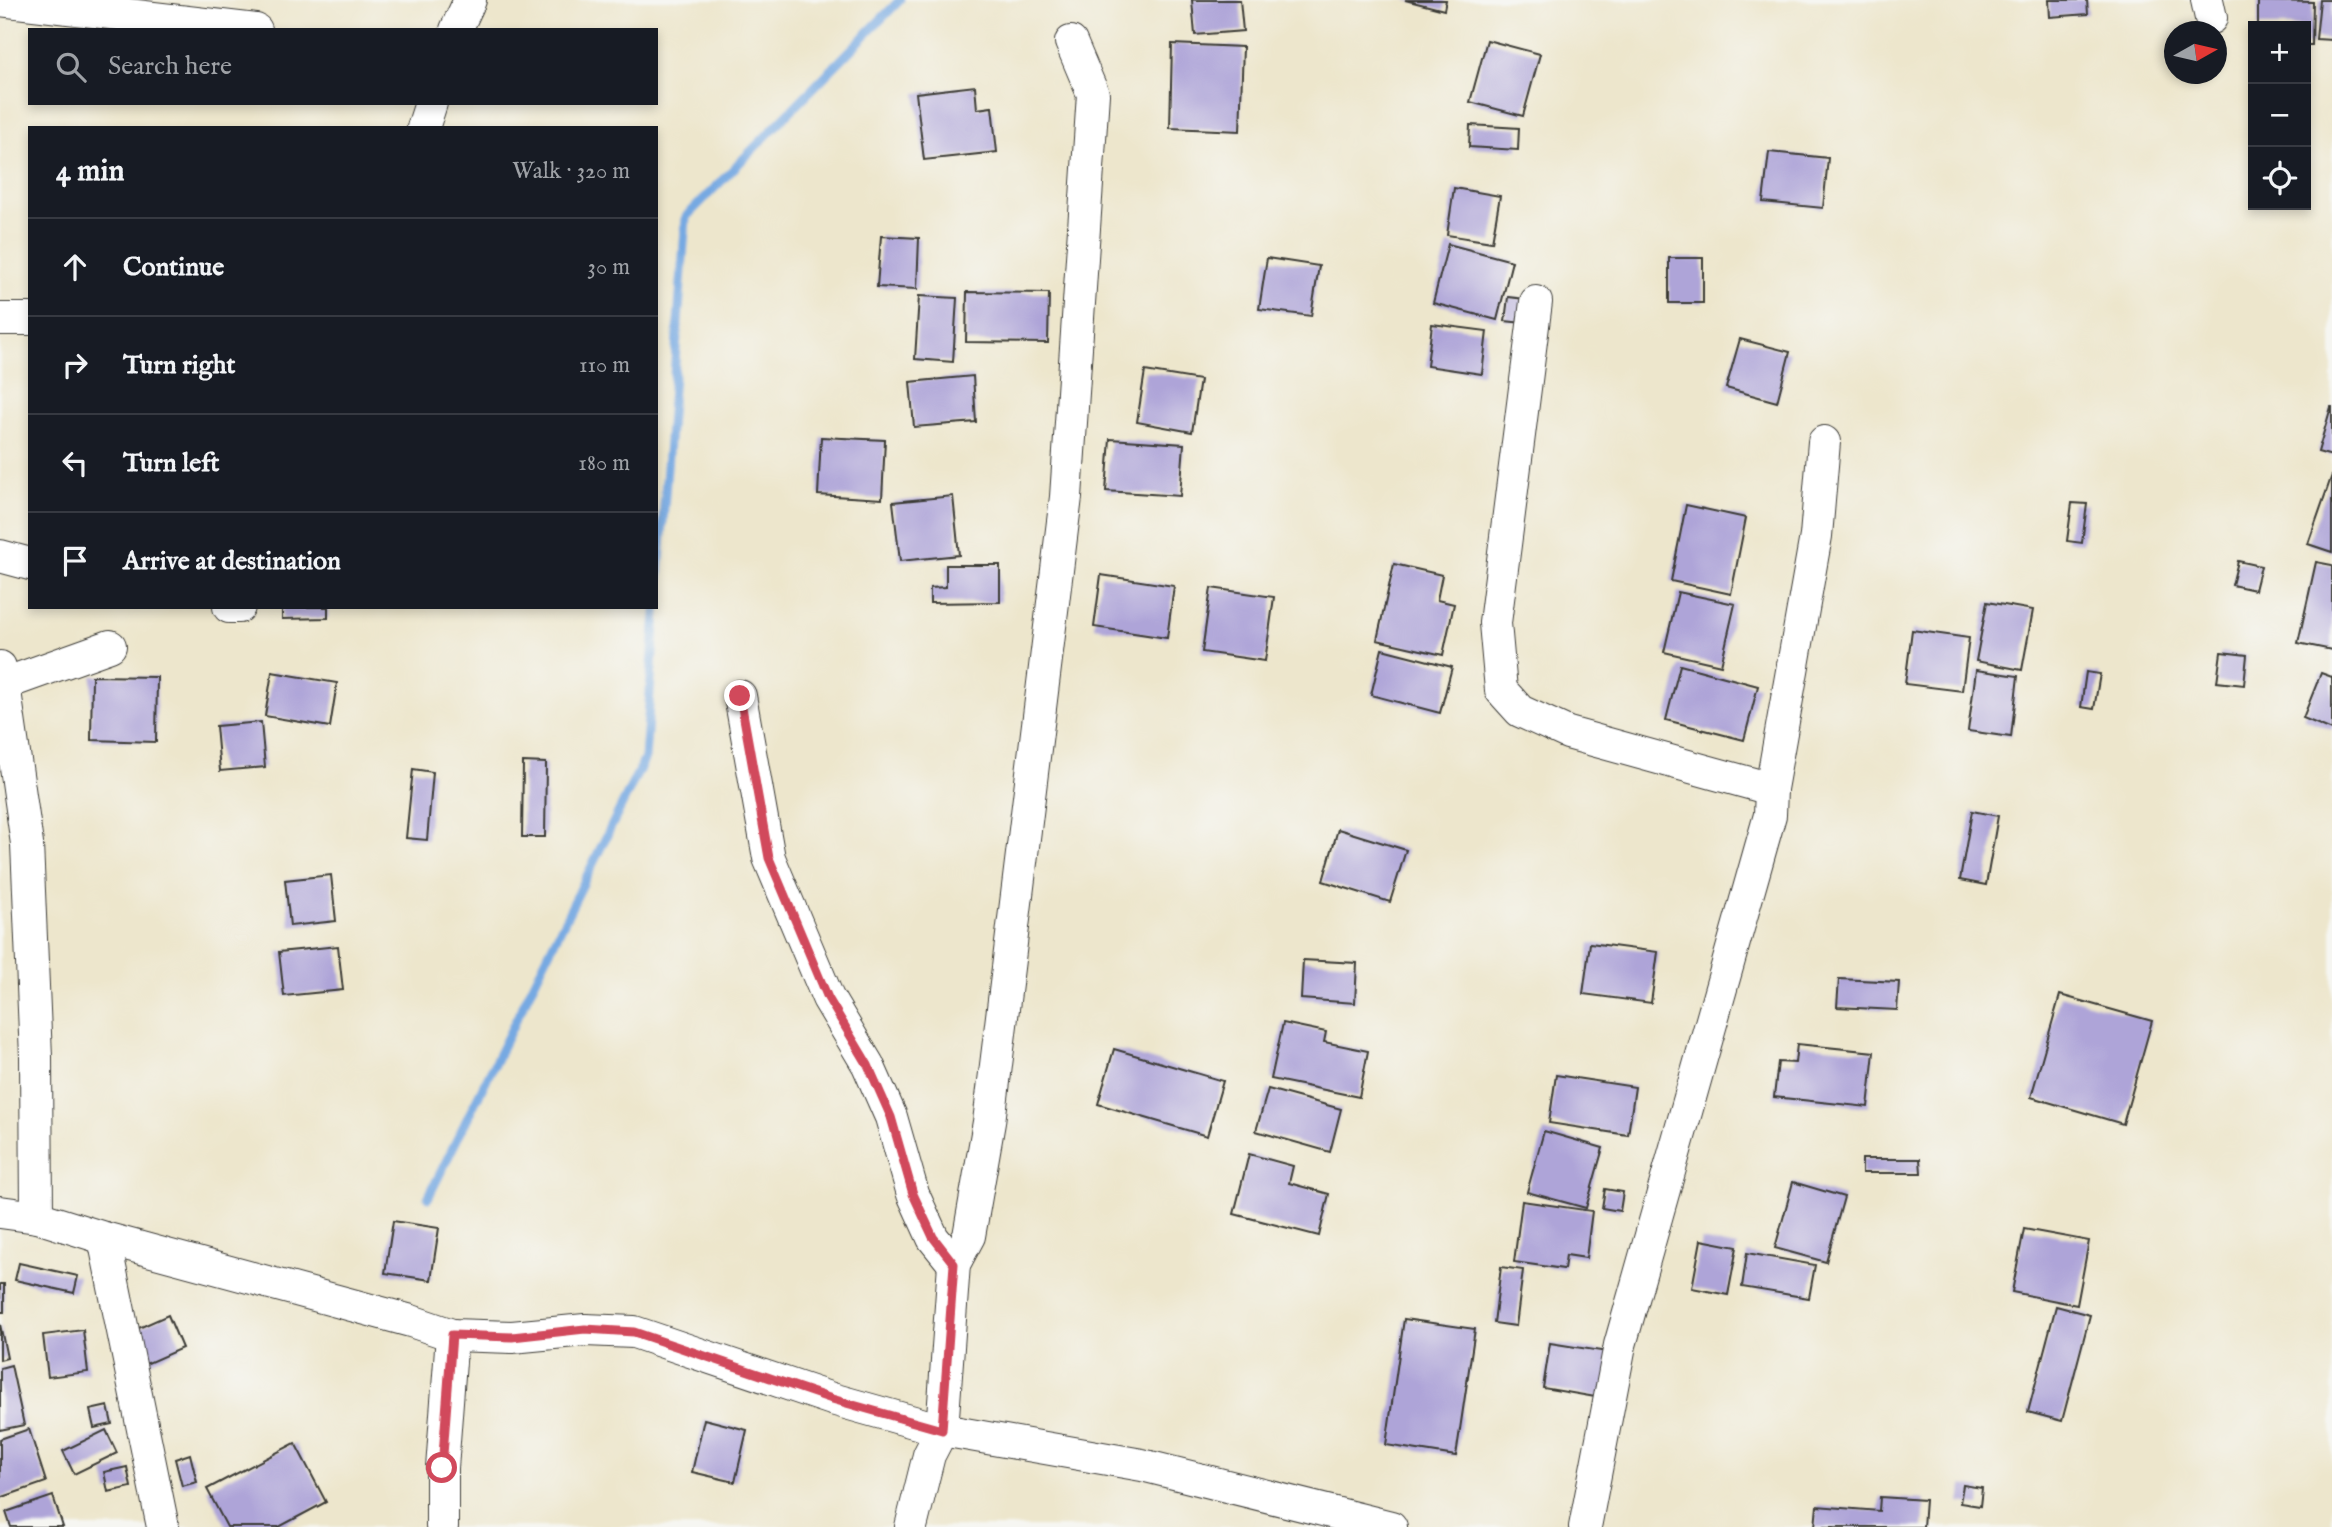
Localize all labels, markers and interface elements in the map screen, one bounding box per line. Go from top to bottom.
north arrow [2164,21,2227,84]
map controls [2248,21,2311,210]
button: + [2248,21,2311,84]
search box [28,28,658,105]
icon: search [52,48,90,86]
text: Search here [108,50,232,83]
button: − [2248,84,2311,147]
button: locate [2248,147,2311,210]
text: 4 min [56,153,124,191]
text: Walk · 320 m [512,157,630,186]
icon: ahead [56,248,94,286]
text: Continue [123,251,224,284]
text: 30 m [587,253,630,282]
icon: right [56,346,94,384]
text: Turn right [123,349,236,382]
text: 110 m [579,351,630,380]
icon: left [56,444,94,482]
text: Turn left [123,447,220,480]
text: 180 m [578,449,630,478]
icon: arrive [56,542,94,580]
text: Arrive at destination [123,545,341,578]
route end [724,680,755,711]
route start [426,1452,457,1483]

